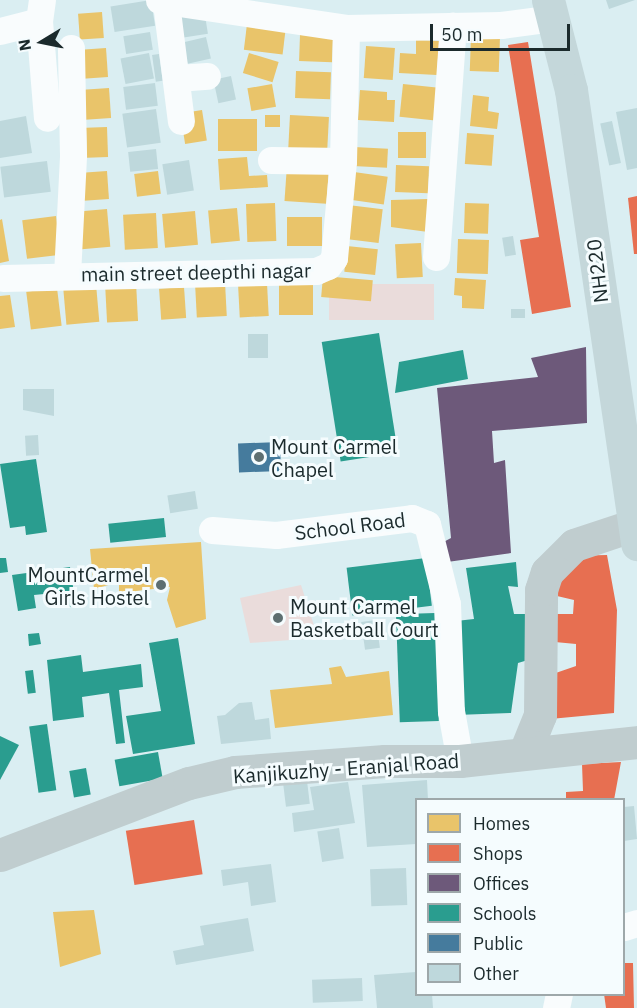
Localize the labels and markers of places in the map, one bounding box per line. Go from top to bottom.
place label: Mount Carmel Chapel [271,434,397,481]
marker: Mount Carmel Chapel [252,450,266,464]
place label: MountCarmel Girls Hostel [28,562,149,609]
marker: MountCarmel Girls Hostel [154,578,168,592]
place label: Mount Carmel Basketball Court [290,594,439,641]
marker: Mount Carmel Basketball Court [271,611,285,625]

